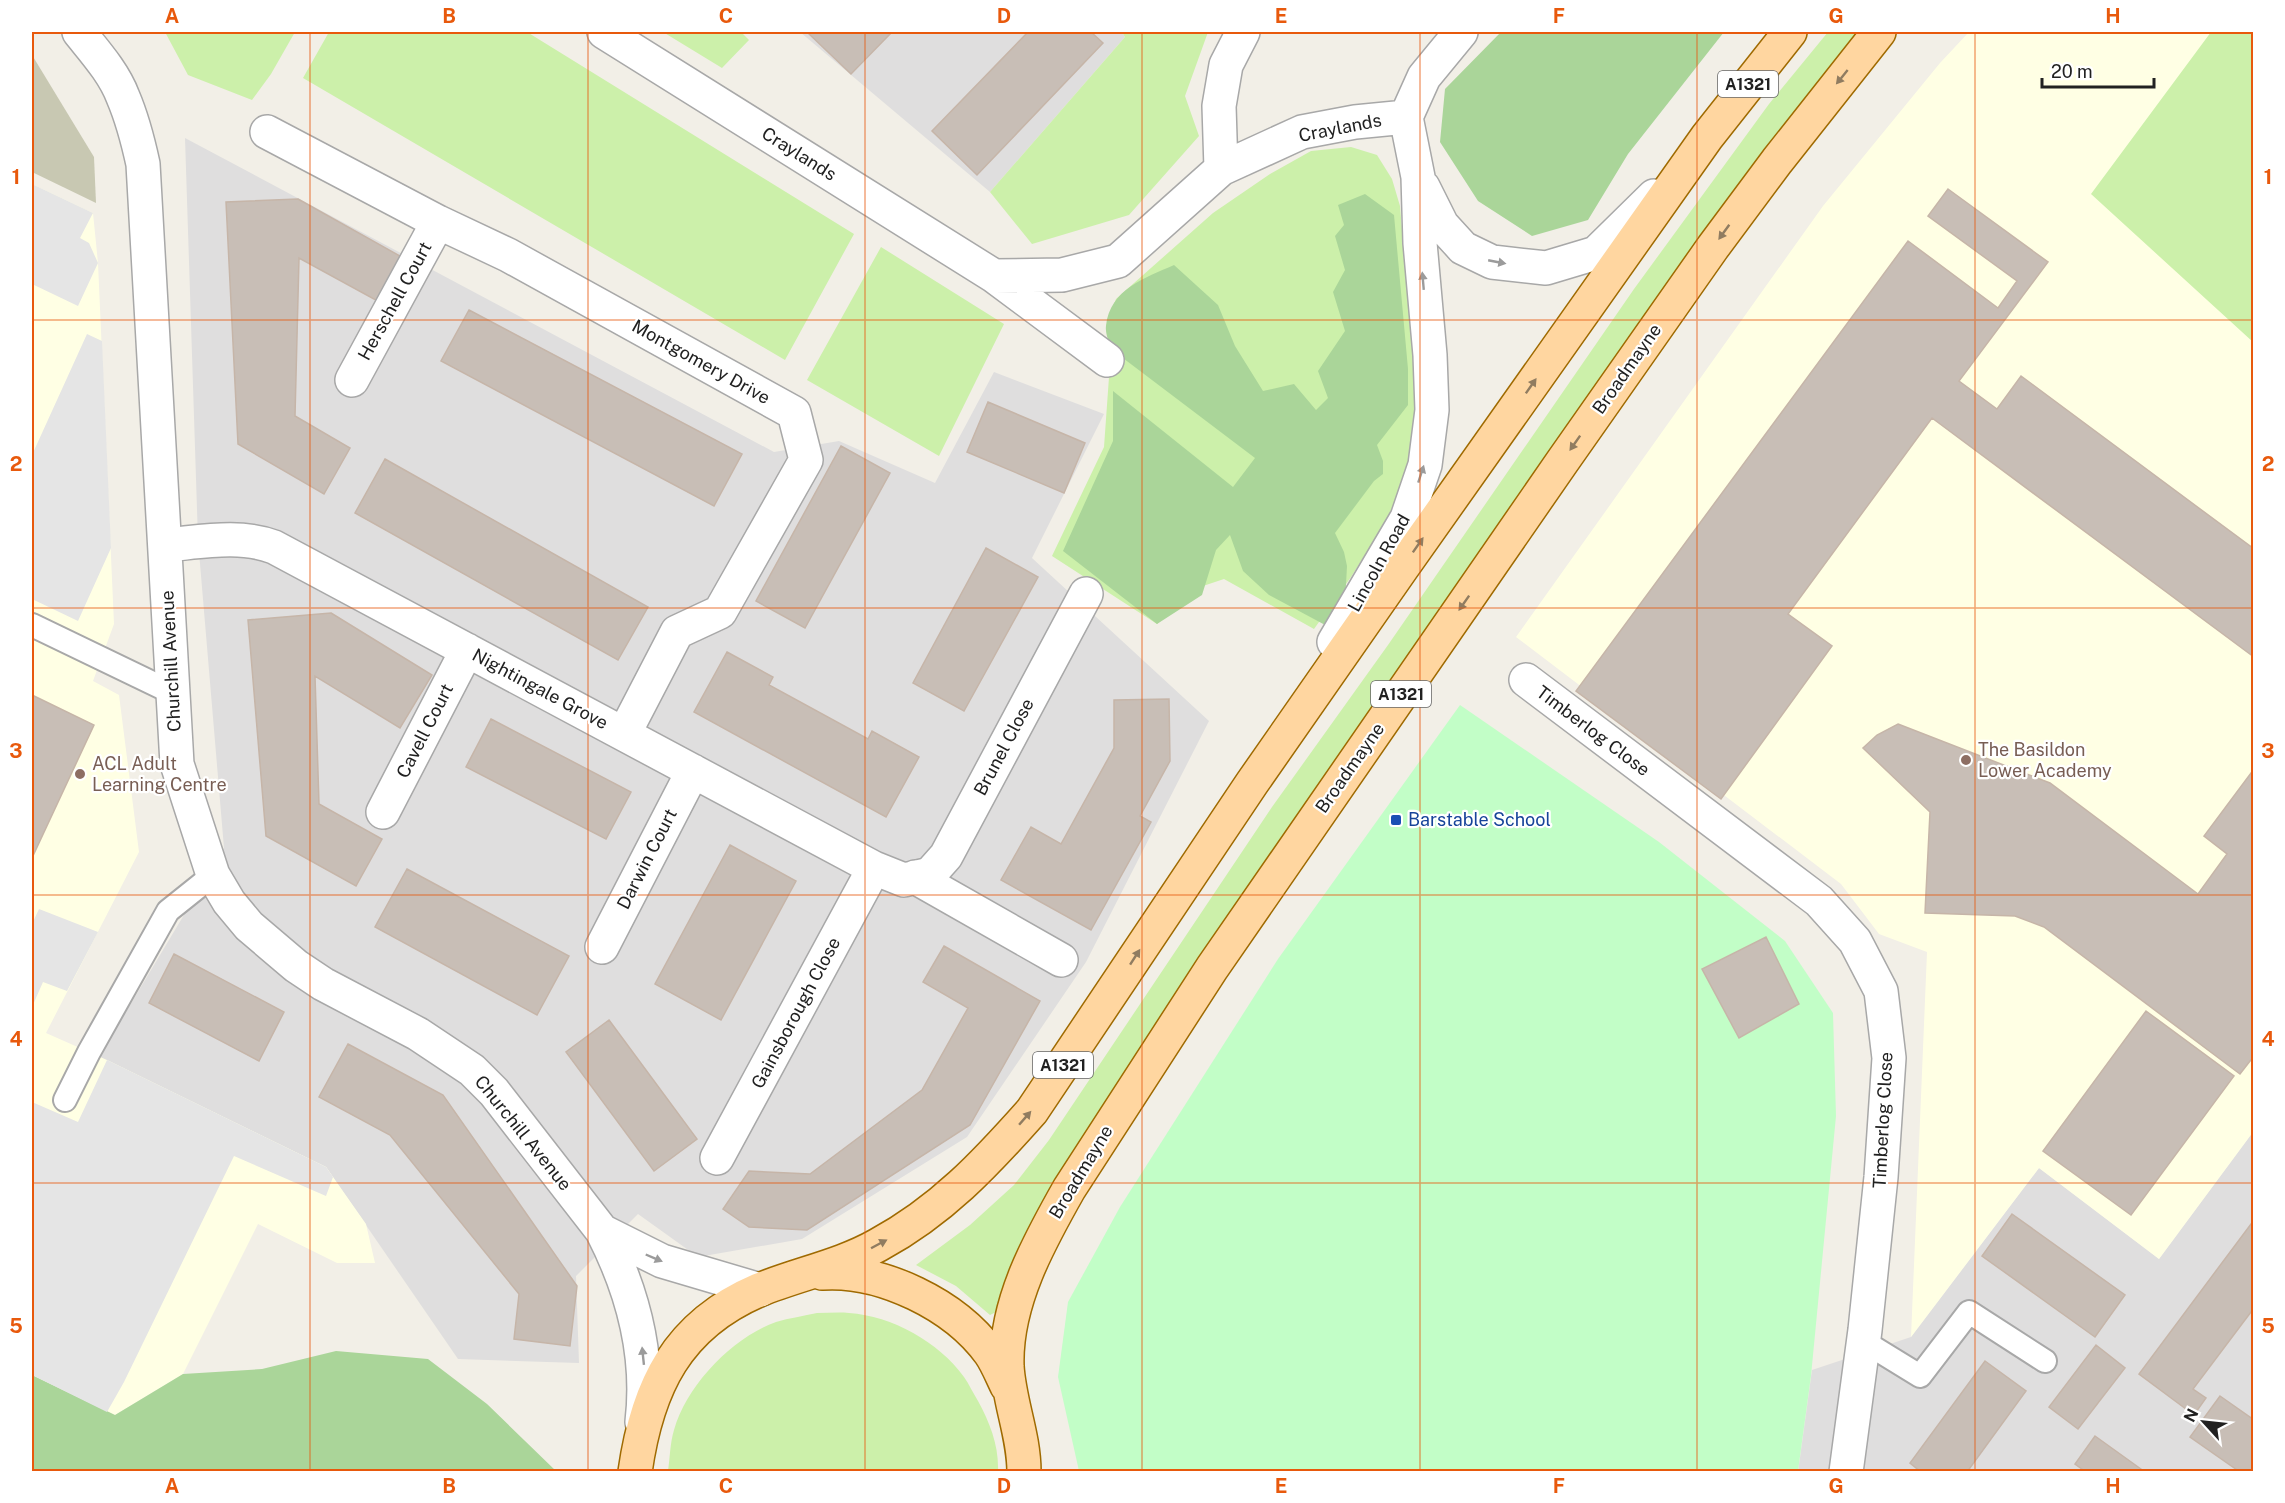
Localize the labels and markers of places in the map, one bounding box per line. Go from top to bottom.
place label: The Basildon Lower Academy [1978,739,2112,781]
place label: ACL Adult Learning Centre [92,753,227,795]
marker: The Basildon Lower Academy [1959,753,1973,767]
marker: ACL Adult Learning Centre [73,767,87,781]
place label: Barstable School [1408,809,1551,830]
marker: Barstable School [1389,813,1403,827]

